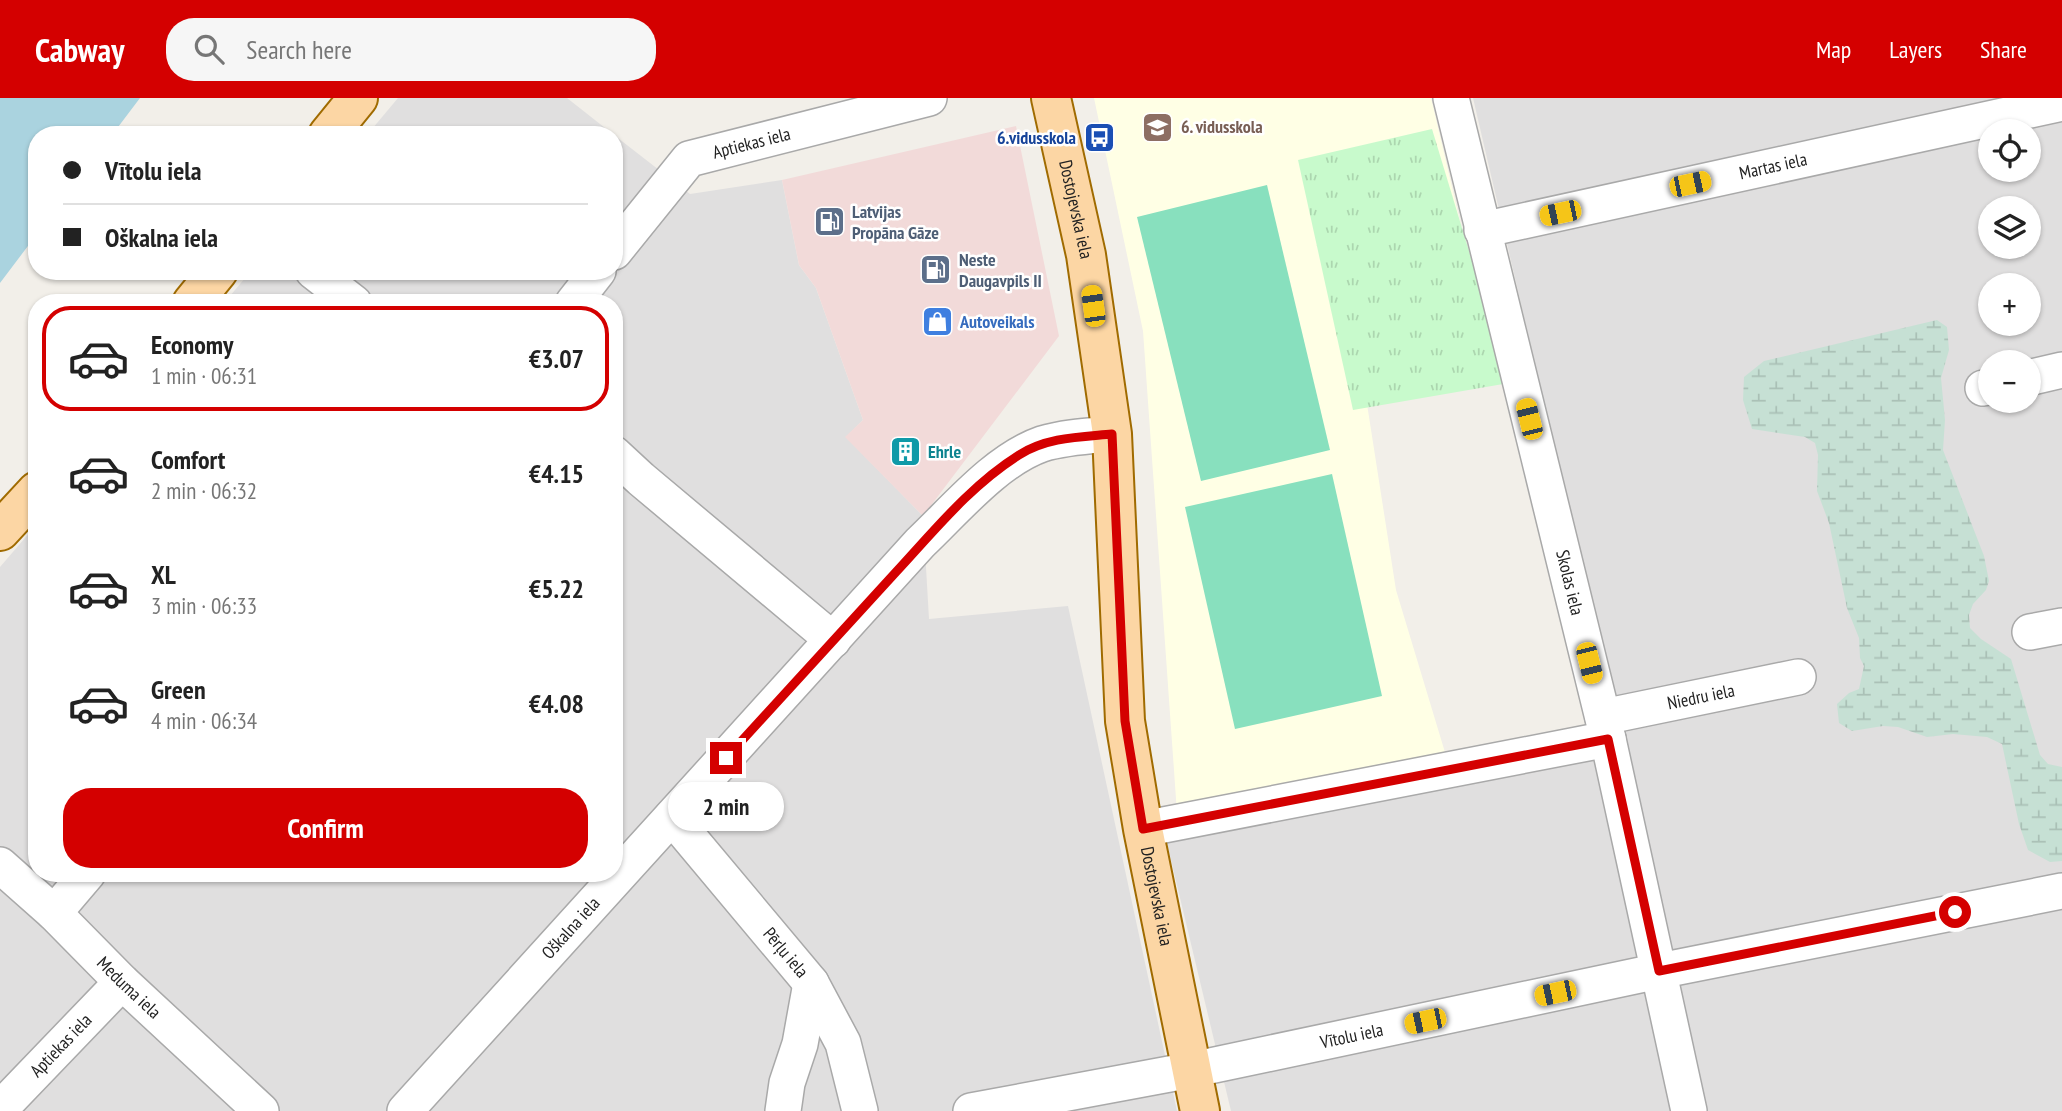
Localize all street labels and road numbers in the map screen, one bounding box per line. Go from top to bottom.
street label: Aptiekas iela [710,122,793,164]
street label: Martas iela [1737,147,1809,184]
street label: Dostojevska iela [1054,157,1098,261]
street label: Skolas iela [1551,548,1589,618]
street label: Niedru iela [1665,678,1737,715]
street label: Dostojevska iela [1136,844,1178,948]
street label: Oškalna iela [536,892,605,964]
street label: Pērļu iela [758,923,814,982]
street label: Meduma iela [92,951,166,1023]
street label: Aptiekas iela [25,1009,96,1082]
street label: Vītolu iela [1317,1018,1385,1054]

